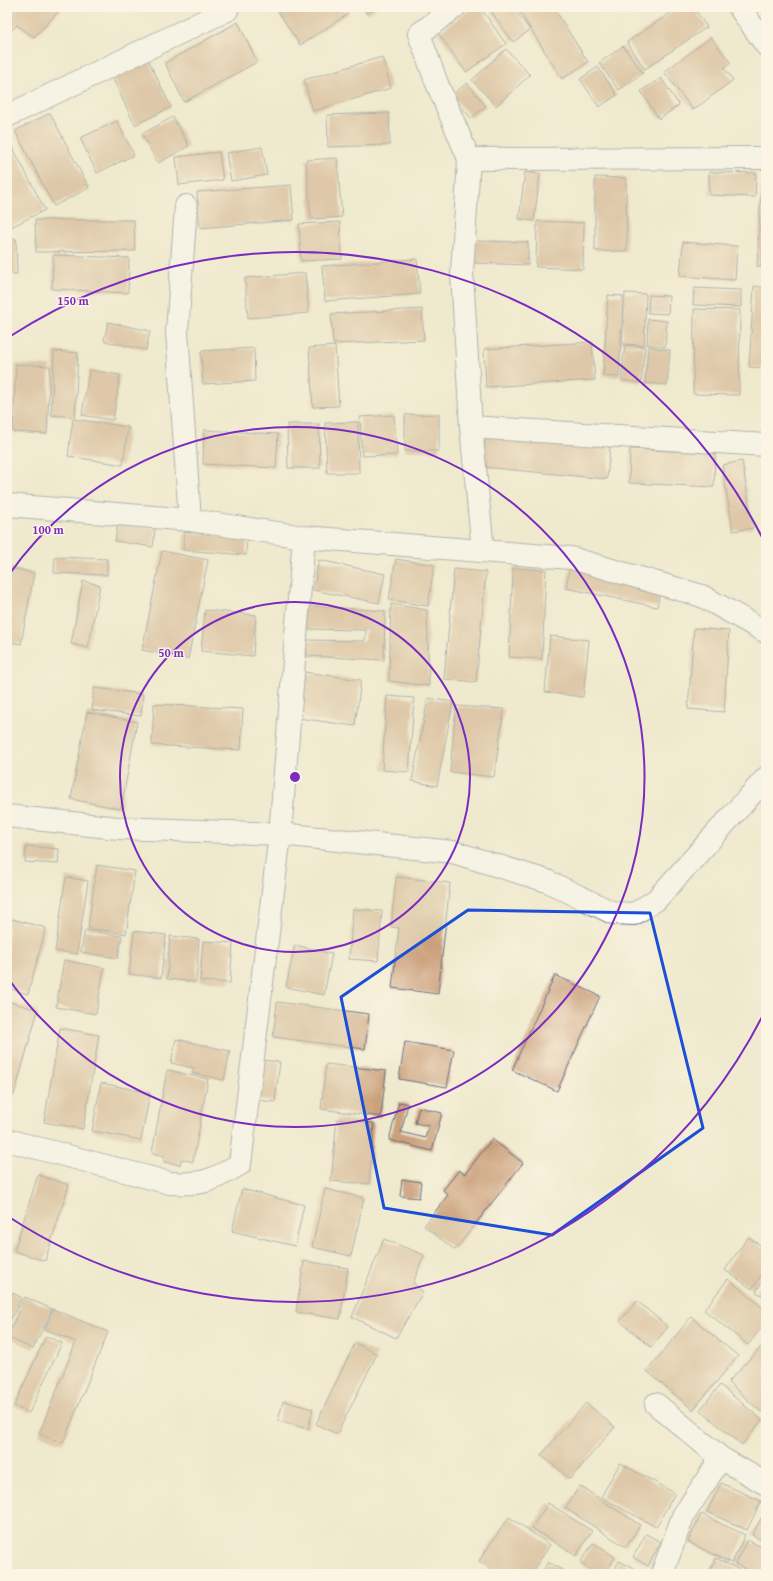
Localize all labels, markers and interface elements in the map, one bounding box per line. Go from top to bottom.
text: 150 m [57,292,90,309]
text: 100 m [32,521,65,538]
text: 50 m [158,644,184,661]
centre of rings [288,770,302,784]

